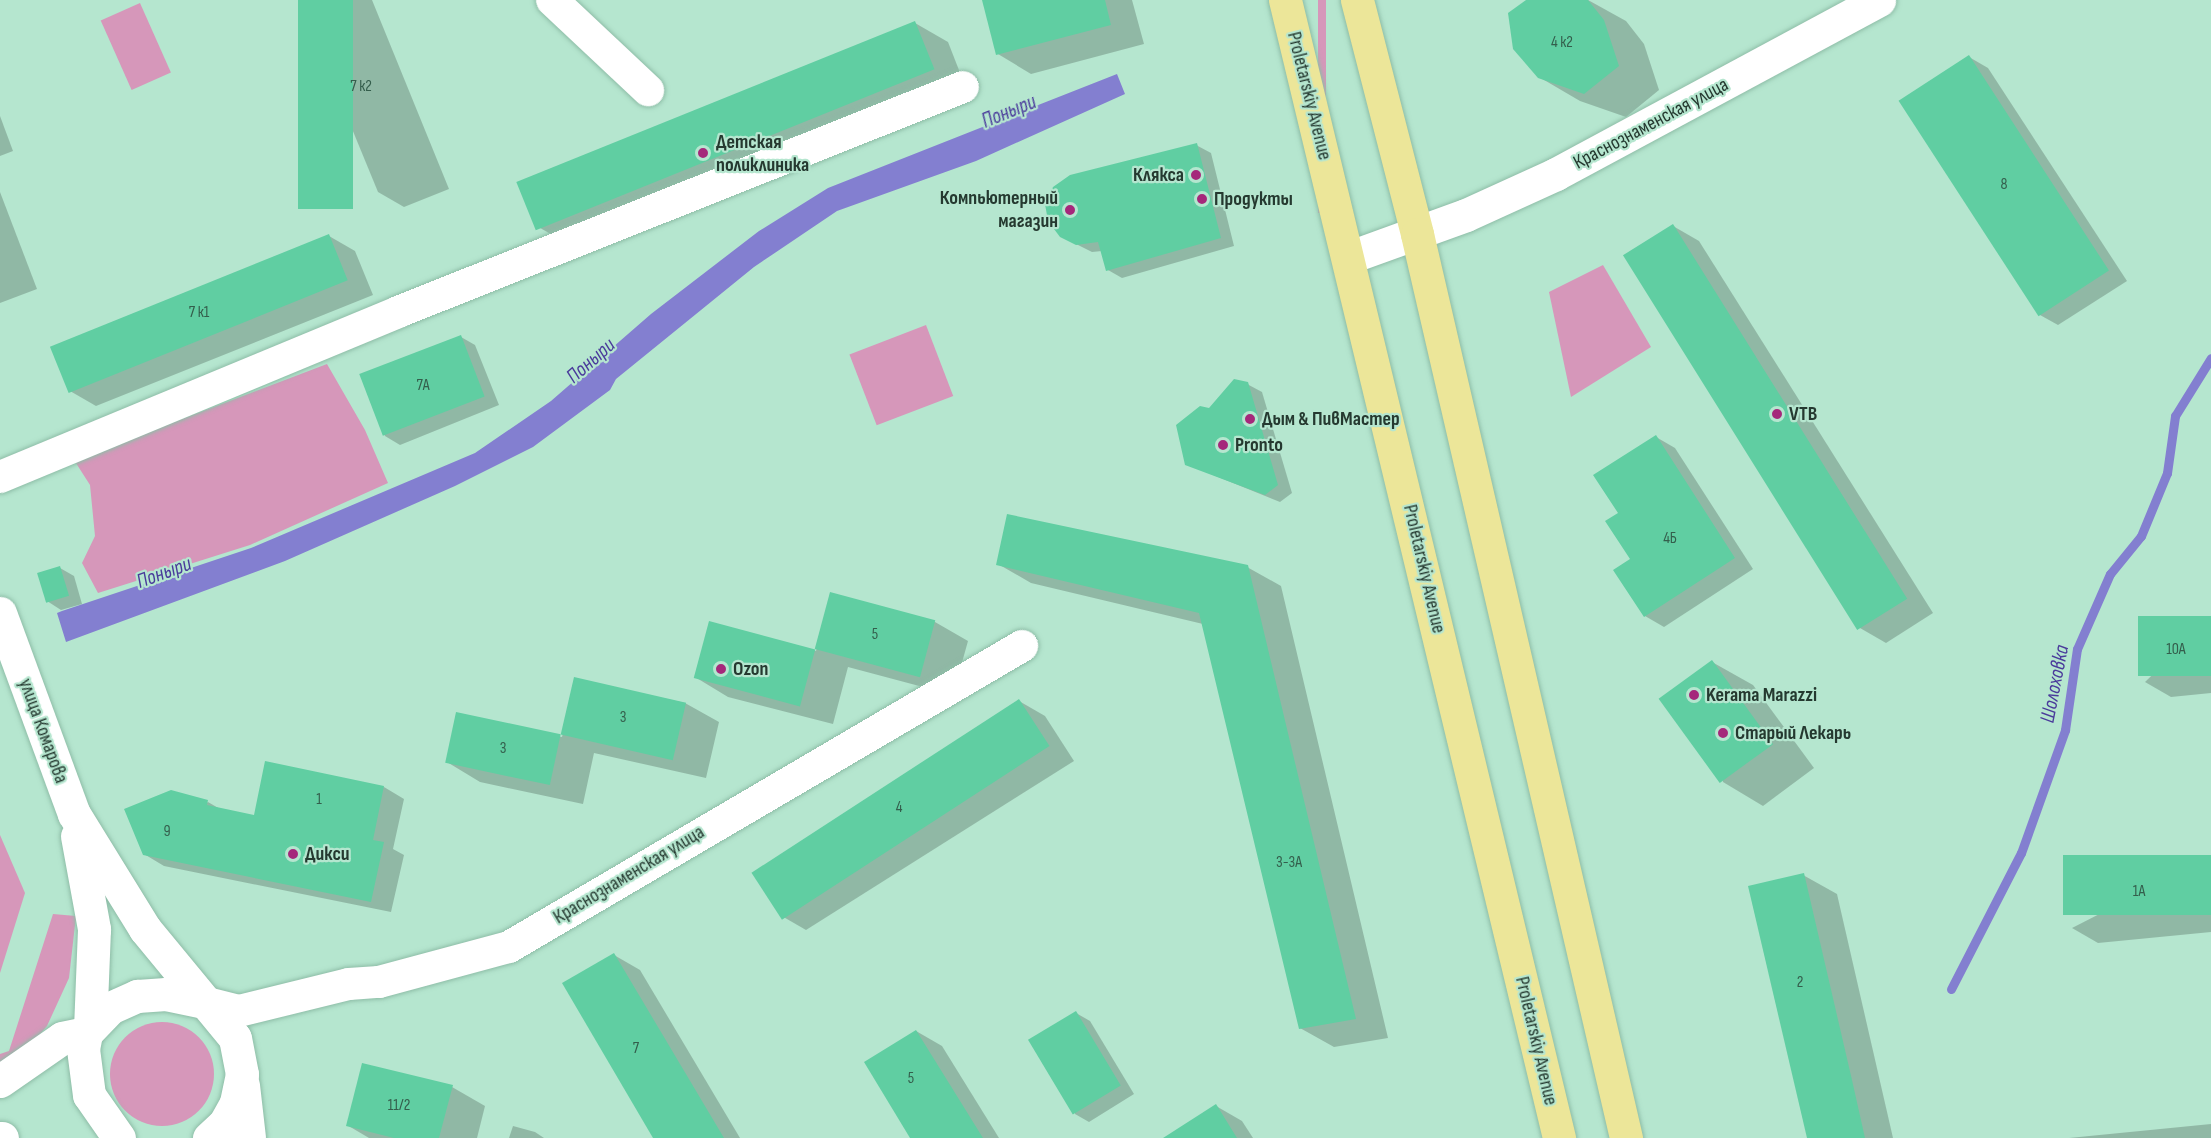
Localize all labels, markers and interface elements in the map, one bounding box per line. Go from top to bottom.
street label: Proletarskiy Avenue [1281,29,1337,163]
house number: 4 к2 [1551,33,1573,53]
street label: Краснознаменская улица [1569,73,1733,175]
house number: 7 к2 [350,77,372,97]
water label: Поныри [978,90,1040,134]
place label: Детская поликлиника [716,130,809,177]
marker: Детская поликлиника [694,144,712,162]
place label: Клякса [1133,163,1184,187]
marker: Клякса [1189,168,1203,182]
house number: 8 [2000,175,2008,195]
place label: Компьютерный магазин [940,186,1058,233]
place label: Продукты [1214,187,1293,211]
marker: Продукты [1195,192,1209,206]
marker: Компьютерный магазин [1063,203,1077,217]
house number: 7 к1 [189,303,209,323]
water label: Поныри [561,333,621,389]
house number: 7А [417,376,429,396]
place label: VTB [1789,402,1817,426]
place label: Дым & ПивМастер [1262,407,1400,431]
marker: VTB [1770,407,1784,421]
marker: Дым & ПивМастер [1243,412,1257,426]
place label: Pronto [1235,433,1283,457]
marker: Pronto [1216,438,1230,452]
street label: Proletarskiy Avenue [1398,502,1450,636]
house number: 4Б [1663,529,1677,549]
water label: Поныри [133,552,195,594]
house number: 5 [872,625,878,645]
house number: 10А [2166,640,2186,660]
water label: Шолоховка [2035,643,2075,725]
place label: Ozon [733,657,768,681]
marker: Ozon [714,662,728,676]
street label: улица Комарова [13,676,73,786]
place label: Kerama Marazzi [1706,683,1817,707]
marker: Kerama Marazzi [1687,688,1701,702]
house number: 3 [620,708,626,728]
place label: Старый Лекарь [1735,721,1851,745]
marker: Старый Лекарь [1716,726,1730,740]
house number: 3 [500,739,506,759]
house number: 1 [316,790,322,810]
house number: 4 [896,798,902,818]
street label: Краснознаменская улица [549,820,709,930]
house number: 9 [163,822,171,842]
place label: Дикси [305,842,350,866]
marker: Дикси [286,847,300,861]
house number: 3-3А [1276,853,1302,873]
house number: 1А [2133,882,2145,902]
house number: 2 [1797,973,1803,993]
street label: Proletarskiy Avenue [1510,974,1562,1108]
house number: 7 [633,1039,639,1059]
house number: 5 [908,1069,914,1089]
house number: 11/2 [388,1096,410,1116]

